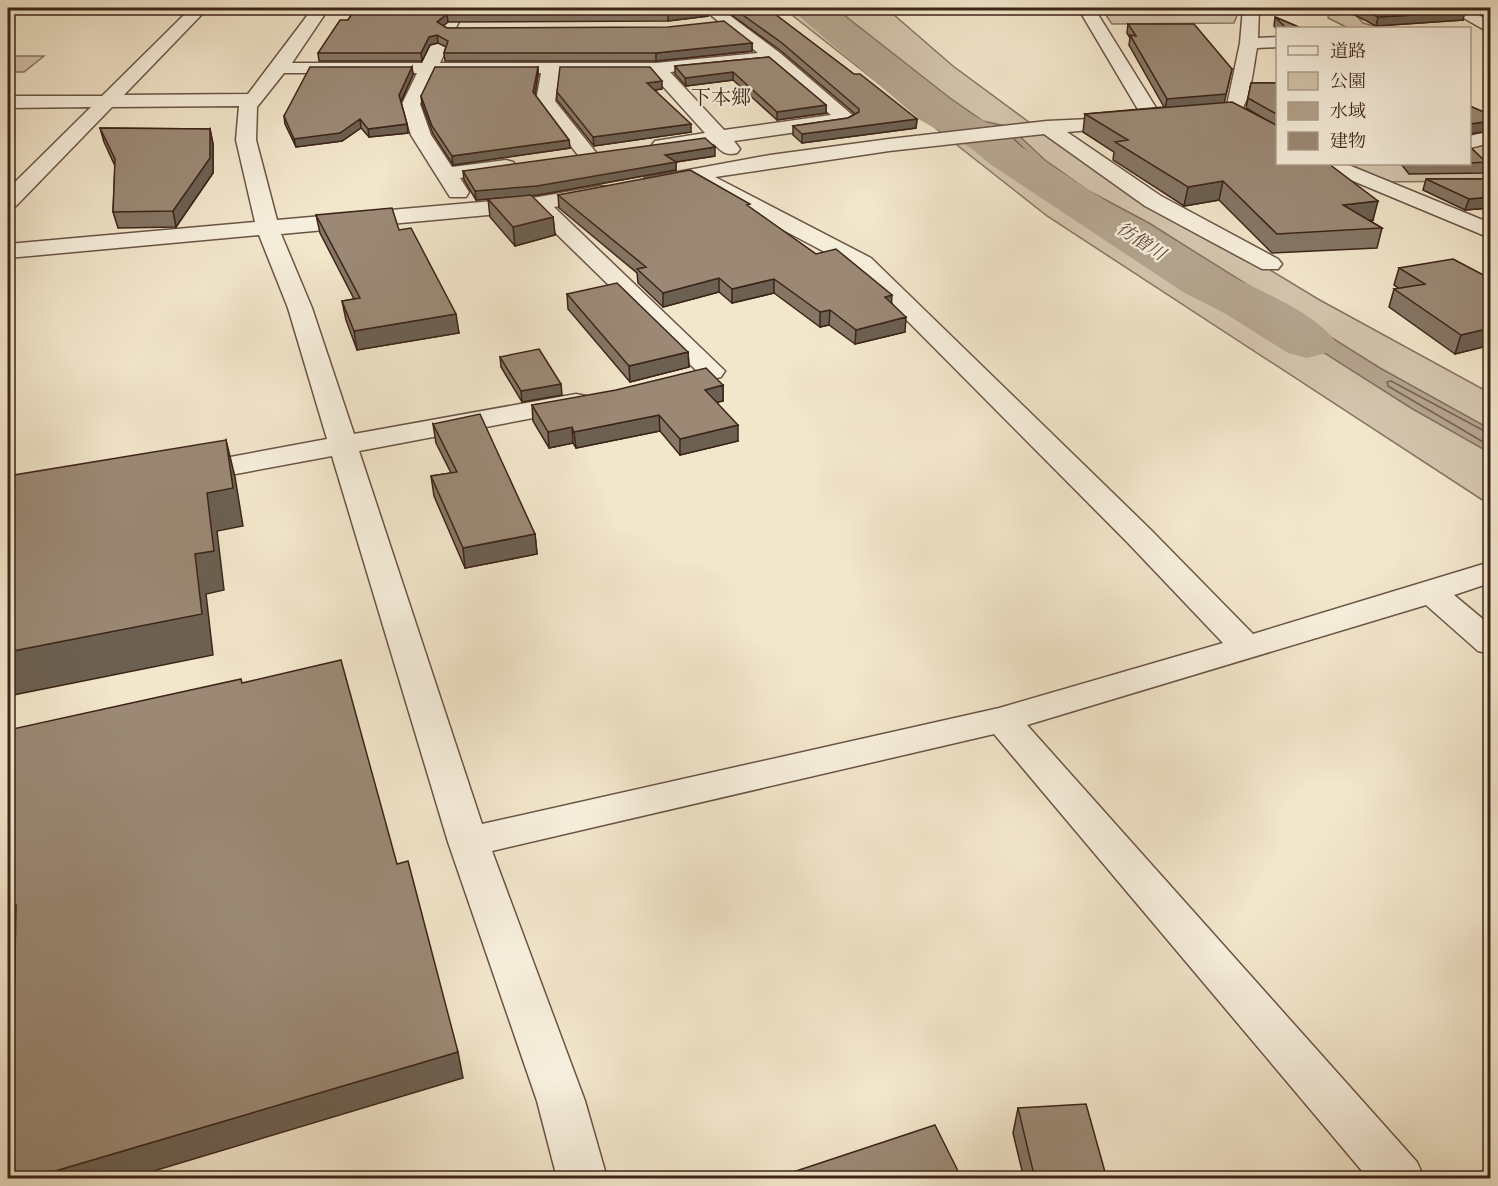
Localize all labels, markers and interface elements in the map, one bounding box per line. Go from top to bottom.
legend [1276,27,1471,165]
text: 道路 [1330,39,1366,62]
text: 公園 [1330,69,1366,92]
district label: 下本郷 [691,84,751,110]
text: 水域 [1330,99,1366,122]
text: 建物 [1330,129,1366,152]
water label: 彷僧川 [1112,216,1172,266]

